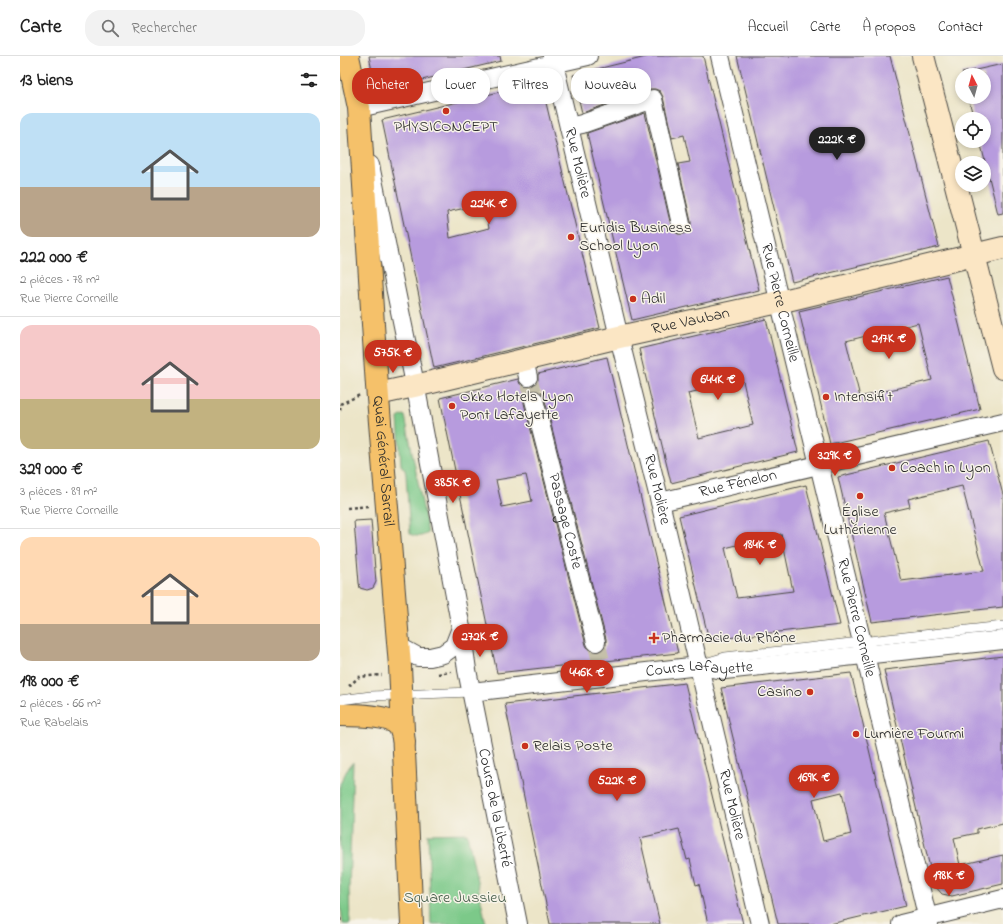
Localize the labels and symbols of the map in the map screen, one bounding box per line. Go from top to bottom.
north arrow [955,68,991,104]
marker: PHYSICONCEPT [441,106,451,116]
place label: PHYSICONCEPT [394,115,498,139]
street label: Rue Molière [558,125,598,201]
pin: 222K € [804,127,870,161]
pin: 224K € [456,191,522,225]
place label: Euridis Business School Lyon [579,216,692,258]
marker: Euridis Business School Lyon [566,232,576,242]
street label: Rue Pierre Corneille [754,241,806,365]
place label: Adil [641,287,666,311]
marker: Adil [628,294,638,304]
street label: Rue Vauban [649,301,732,342]
pin: 217K € [856,326,922,360]
pin: 575K € [360,340,426,374]
pin: 644K € [685,367,751,401]
place label: Okko Hotels Lyon Pont Lafayette [460,385,573,427]
place label: Intensifit [834,385,893,409]
marker: Intensifit [821,392,831,402]
street label: Quai Général Sarrail [366,395,400,527]
marker: Okko Hotels Lyon Pont Lafayette [447,401,457,411]
pin: 329K € [802,443,868,477]
street label: Rue Molière [637,452,677,528]
place label: Coach in Lyon [900,456,991,480]
street label: Rue Fénelon [697,463,779,505]
marker: Coach in Lyon [887,463,897,473]
pin: 385K € [420,470,486,504]
street label: Passage Coste [541,471,589,572]
marker: Église Luthérienne [855,491,865,501]
place label: Église Luthérienne [823,500,897,542]
pin: 184K € [727,532,793,566]
street label: Rue Pierre Corneille [830,556,882,680]
pin: 272K € [447,624,513,658]
place label: Pharmacie du Rhône [662,626,796,650]
marker: Pharmacie du Rhône [649,633,659,643]
street label: Cours Lafayette [644,654,755,684]
pin: 446K € [554,660,620,694]
place label: Casino [757,680,802,704]
marker: Casino [805,687,815,697]
place label: Lumière Fourmi [864,722,964,746]
marker: Lumière Fourmi [851,729,861,739]
place label: Relais Poste [533,734,614,758]
marker: Relais Poste [520,741,530,751]
street label: Cours de la Liberté [471,746,519,870]
pin: 169K € [781,765,847,799]
street label: Rue Molière [712,767,752,843]
pin: 522K € [584,768,650,802]
pin: 198K € [916,863,982,897]
park label: Square Jussieu [403,886,507,910]

